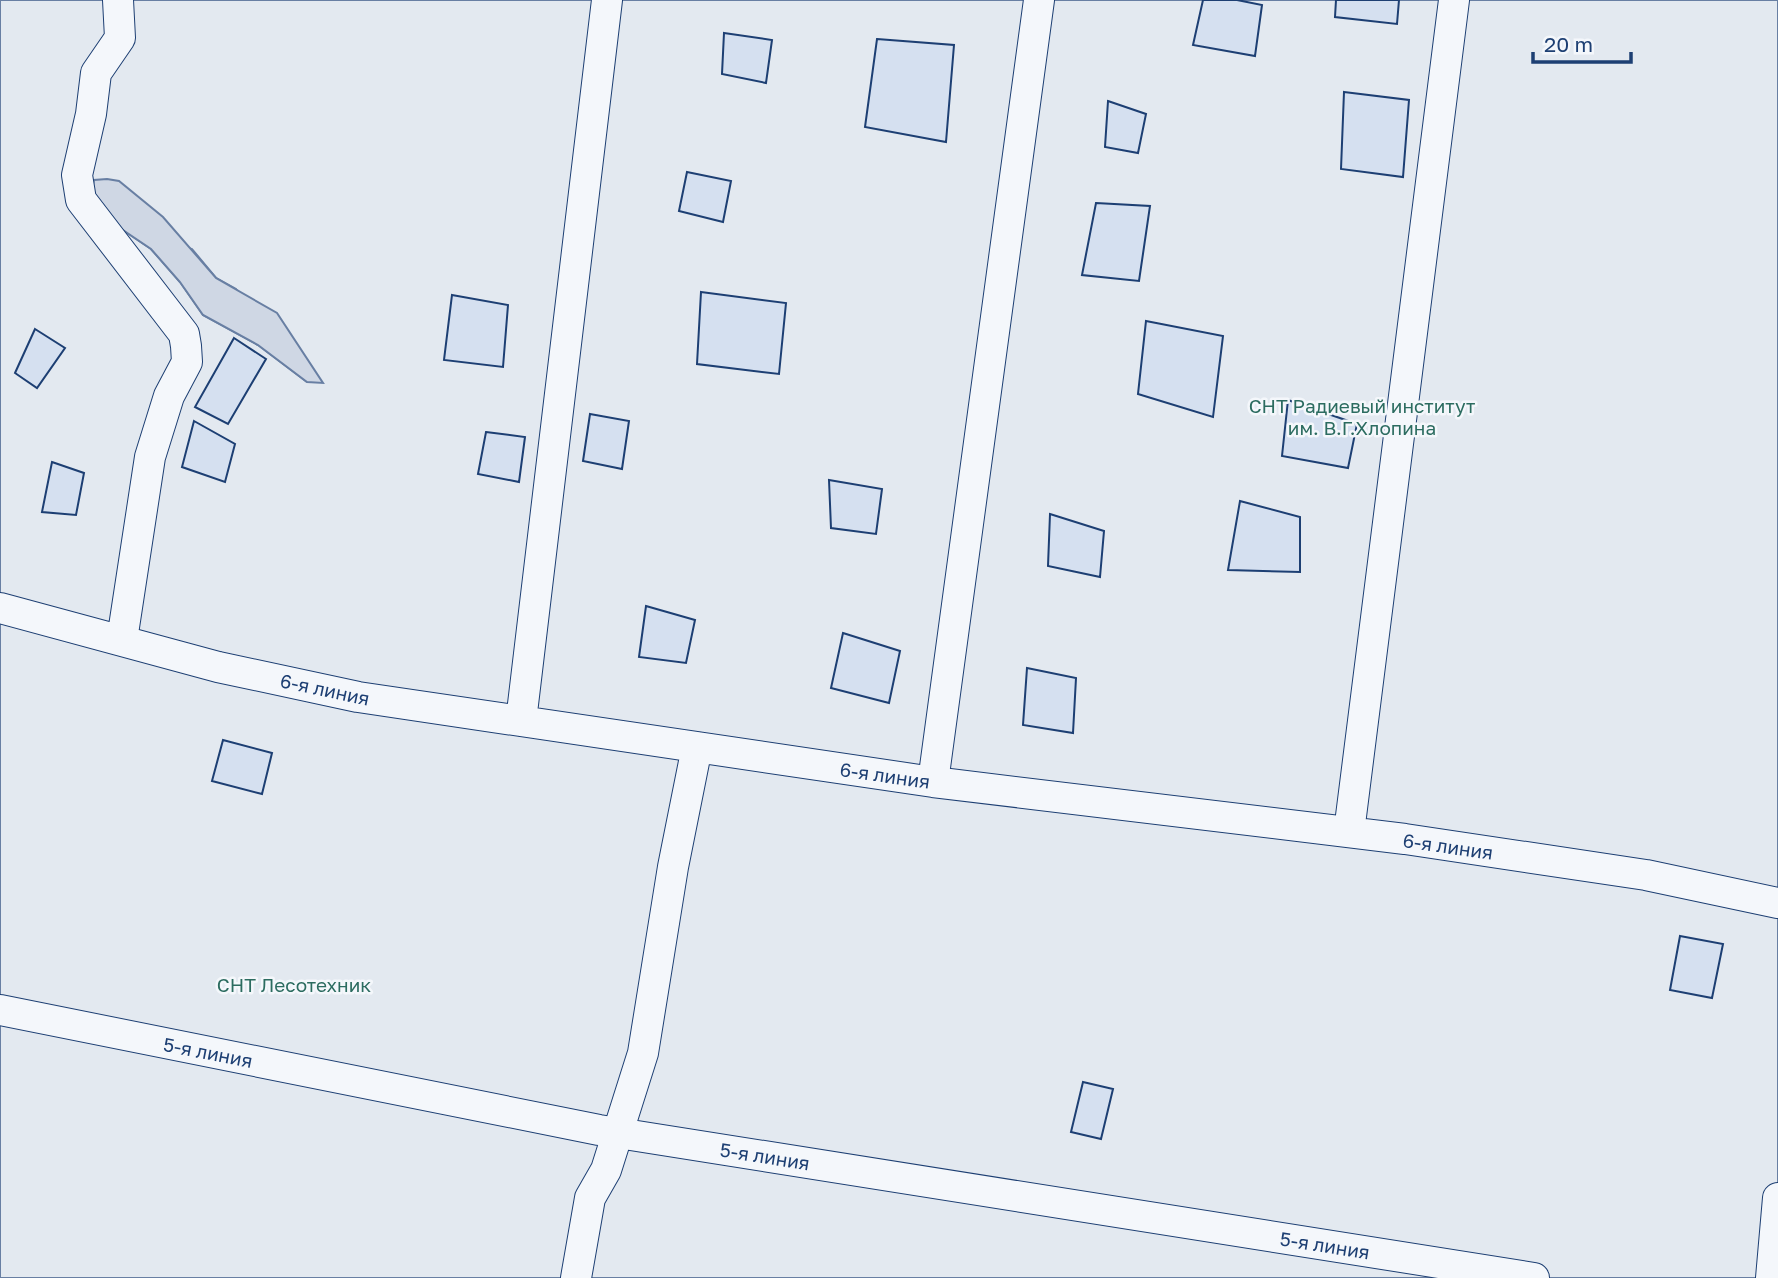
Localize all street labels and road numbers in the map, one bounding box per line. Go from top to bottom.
street label: 6-я линия [278,668,372,710]
street label: 6-я линия [838,757,932,793]
street label: 6-я линия [1401,828,1495,864]
street label: 5-я линия [161,1032,255,1072]
street label: 5-я линия [718,1138,812,1174]
street label: 5-я линия [1278,1227,1372,1263]

